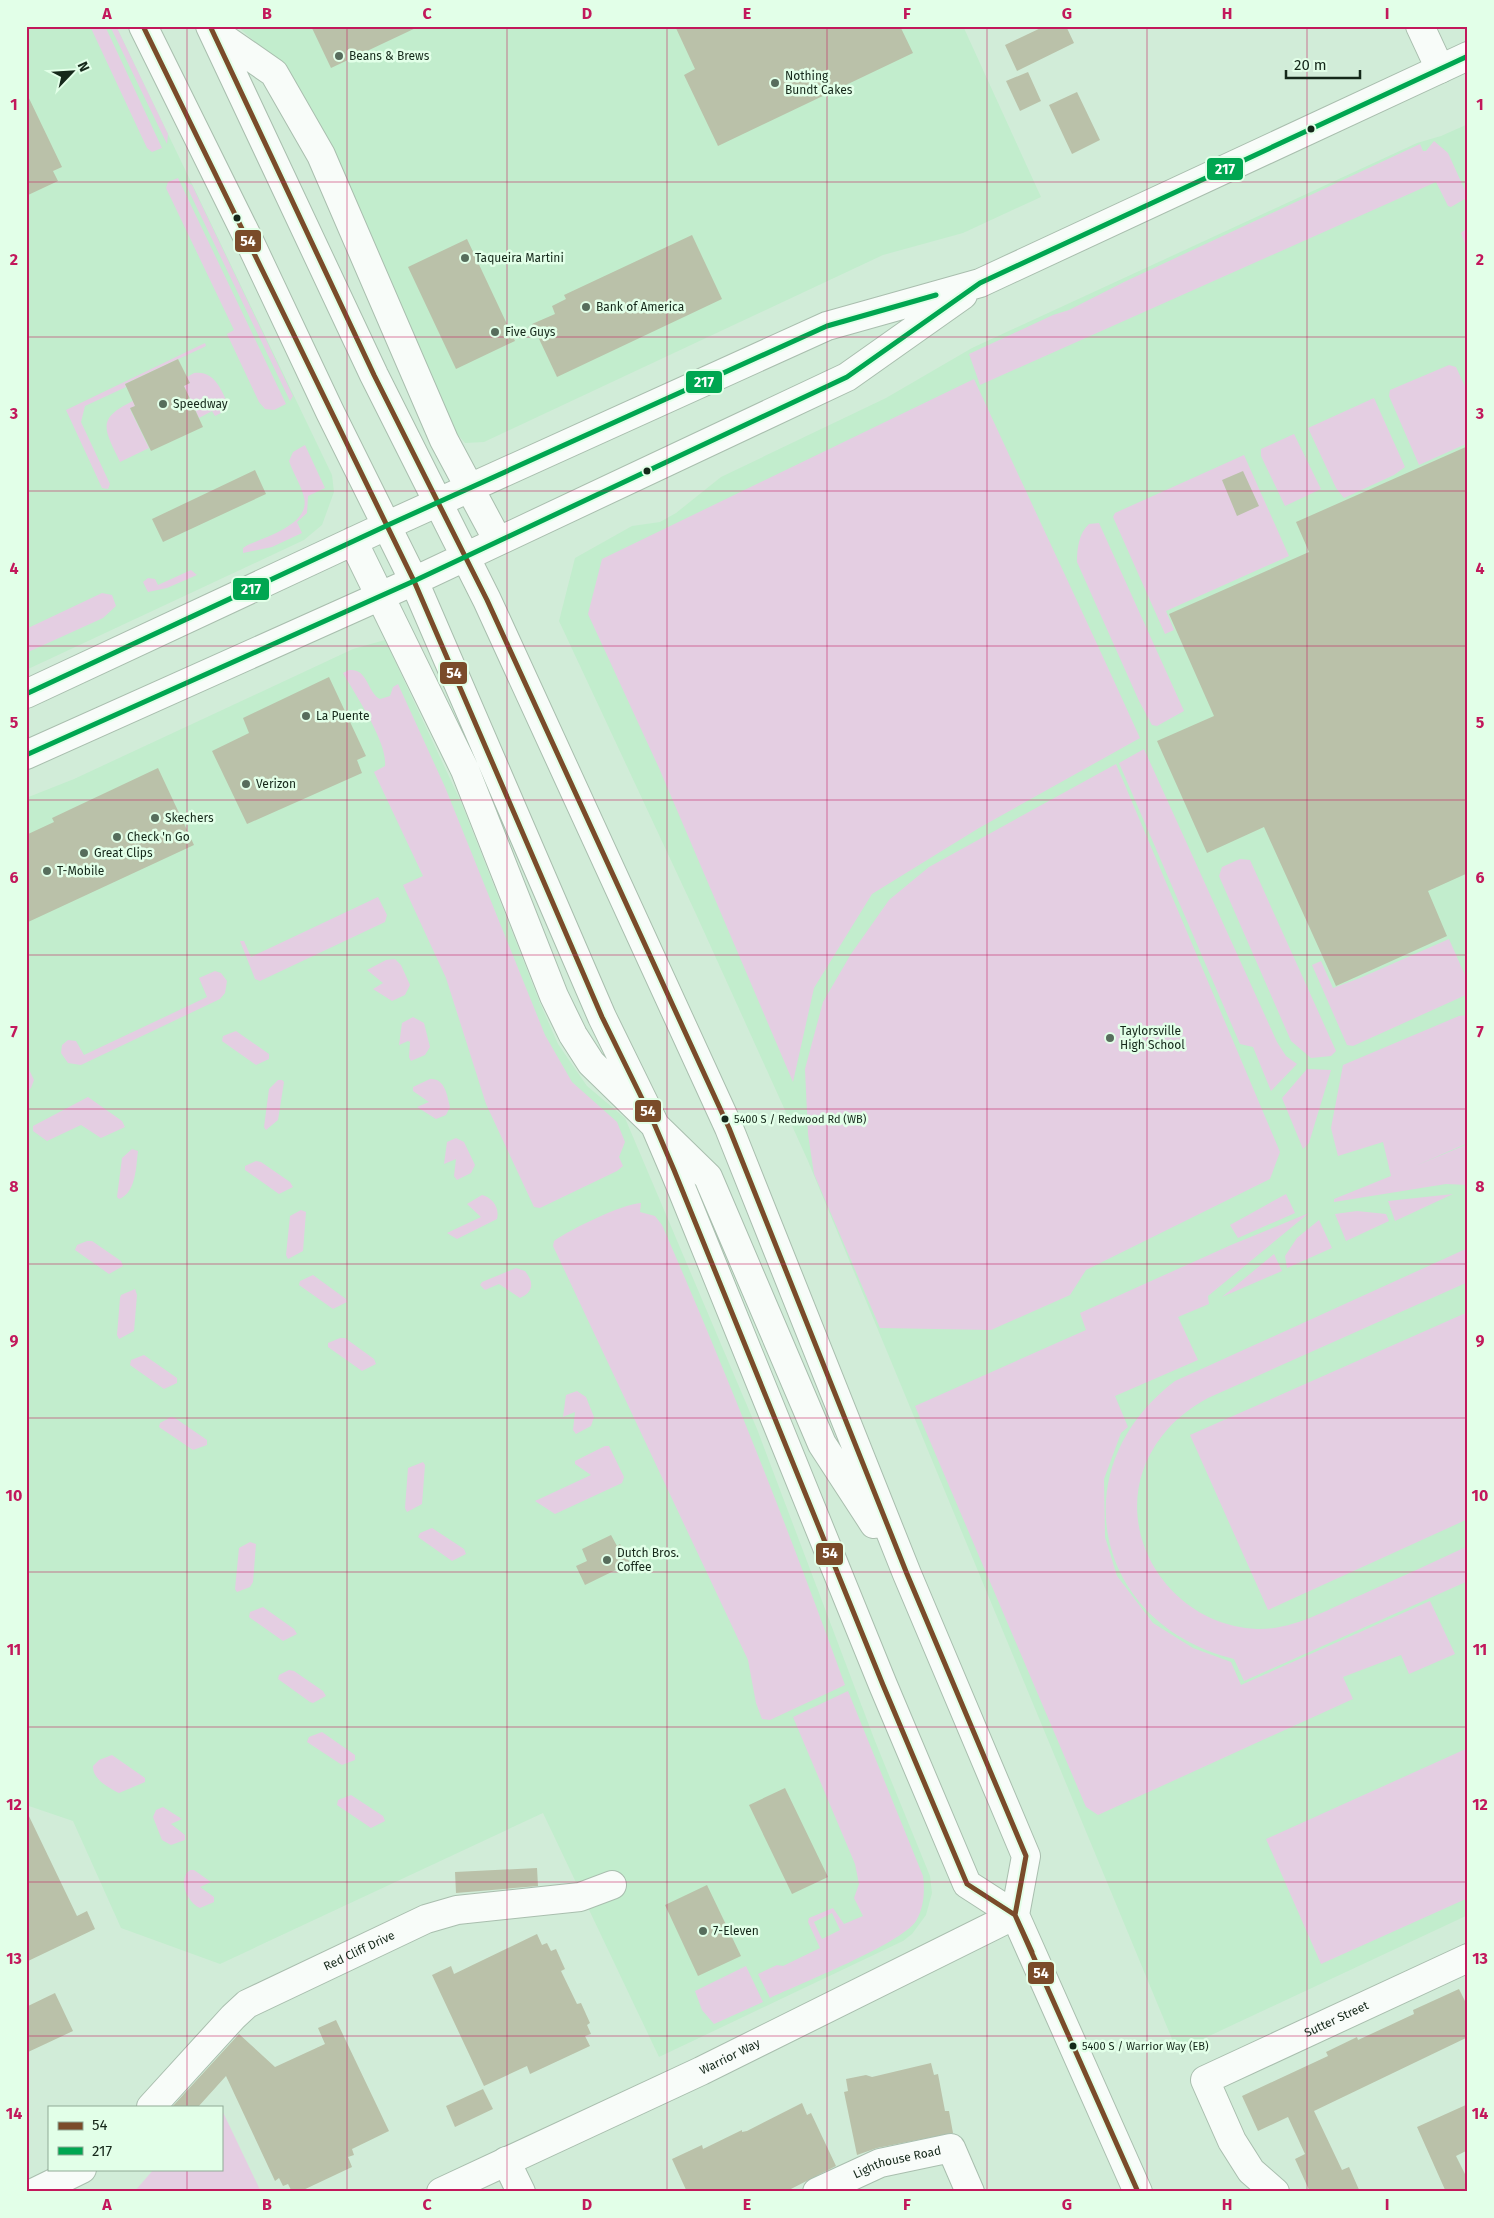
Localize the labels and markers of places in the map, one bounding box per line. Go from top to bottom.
place label: Beans & Brews [349,49,430,63]
marker: Beans & Brews [333,50,345,62]
place label: Nothing Bundt Cakes [785,69,853,97]
marker: Nothing Bundt Cakes [769,77,781,89]
unlabelled marker [1306,124,1316,134]
unlabelled marker [232,213,242,223]
place label: Taqueira Martini [475,251,564,265]
marker: Taqueira Martini [459,252,471,264]
place label: Bank of America [596,300,684,314]
marker: Bank of America [580,301,592,313]
place label: Five Guys [505,325,556,339]
marker: Five Guys [489,326,501,338]
place label: Speedway [173,397,228,411]
marker: Speedway [157,398,169,410]
unlabelled marker [642,466,652,476]
place label: La Puente [316,709,369,723]
marker: La Puente [300,710,312,722]
place label: Verizon [256,777,296,791]
marker: Verizon [240,778,252,790]
place label: Skechers [165,811,214,825]
marker: Skechers [149,812,161,824]
place label: Check 'n Go [127,830,190,844]
marker: Check 'n Go [111,831,123,843]
place label: Great Clips [94,846,153,860]
marker: Great Clips [78,847,90,859]
place label: T-Mobile [57,864,104,878]
marker: T-Mobile [41,865,53,877]
place label: Taylorsville High School [1120,1024,1185,1052]
marker: Taylorsville High School [1104,1032,1116,1044]
place label: 5400 S / Redwood Rd (WB) [734,1113,867,1126]
marker: 5400 S / Redwood Rd (WB) [720,1114,730,1124]
place label: Dutch Bros. Coffee [617,1546,679,1574]
marker: Dutch Bros. Coffee [601,1554,613,1566]
place label: 7-Eleven [713,1924,759,1938]
marker: 7-Eleven [697,1925,709,1937]
place label: 5400 S / Warrior Way (EB) [1082,2040,1209,2053]
marker: 5400 S / Warrior Way (EB) [1068,2041,1078,2051]

